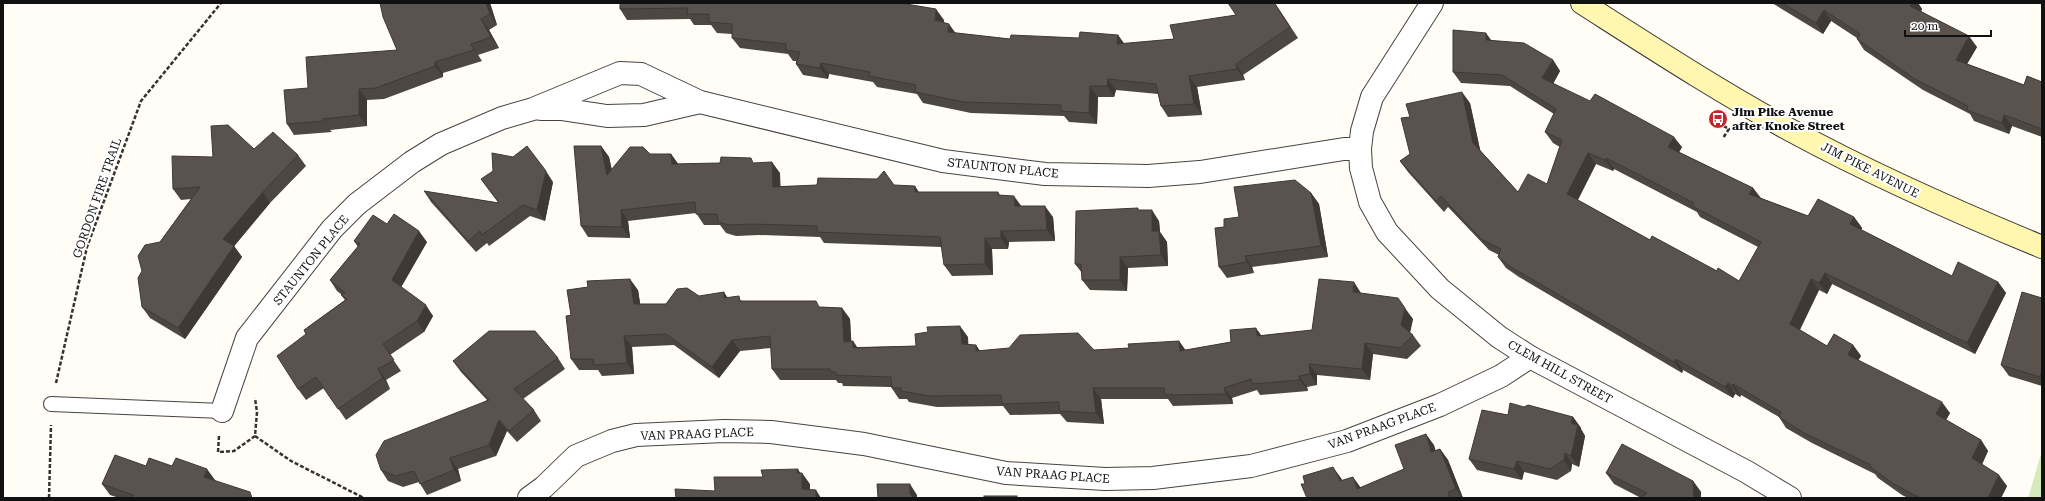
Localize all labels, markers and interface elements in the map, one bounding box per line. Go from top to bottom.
scale bar [1905,12,1991,38]
text: 20 m [1911,19,1938,33]
place label: Jim Pike Avenue after Knoke Street [1732,105,1845,133]
bus stop icon: Jim Pike Avenue after Knoke Street [1707,108,1729,130]
street label: GORDON FIRE TRAIL [70,136,124,260]
street label: JIM PIKE AVENUE [1819,139,1921,201]
street label: STAUNTON PLACE [947,155,1059,181]
street label: STAUNTON PLACE [270,212,352,308]
street label: CLEM HILL STREET [1505,337,1615,407]
street label: VAN PRAAG PLACE [1326,400,1438,452]
street label: VAN PRAAG PLACE [640,425,754,443]
street label: VAN PRAAG PLACE [996,464,1110,486]

